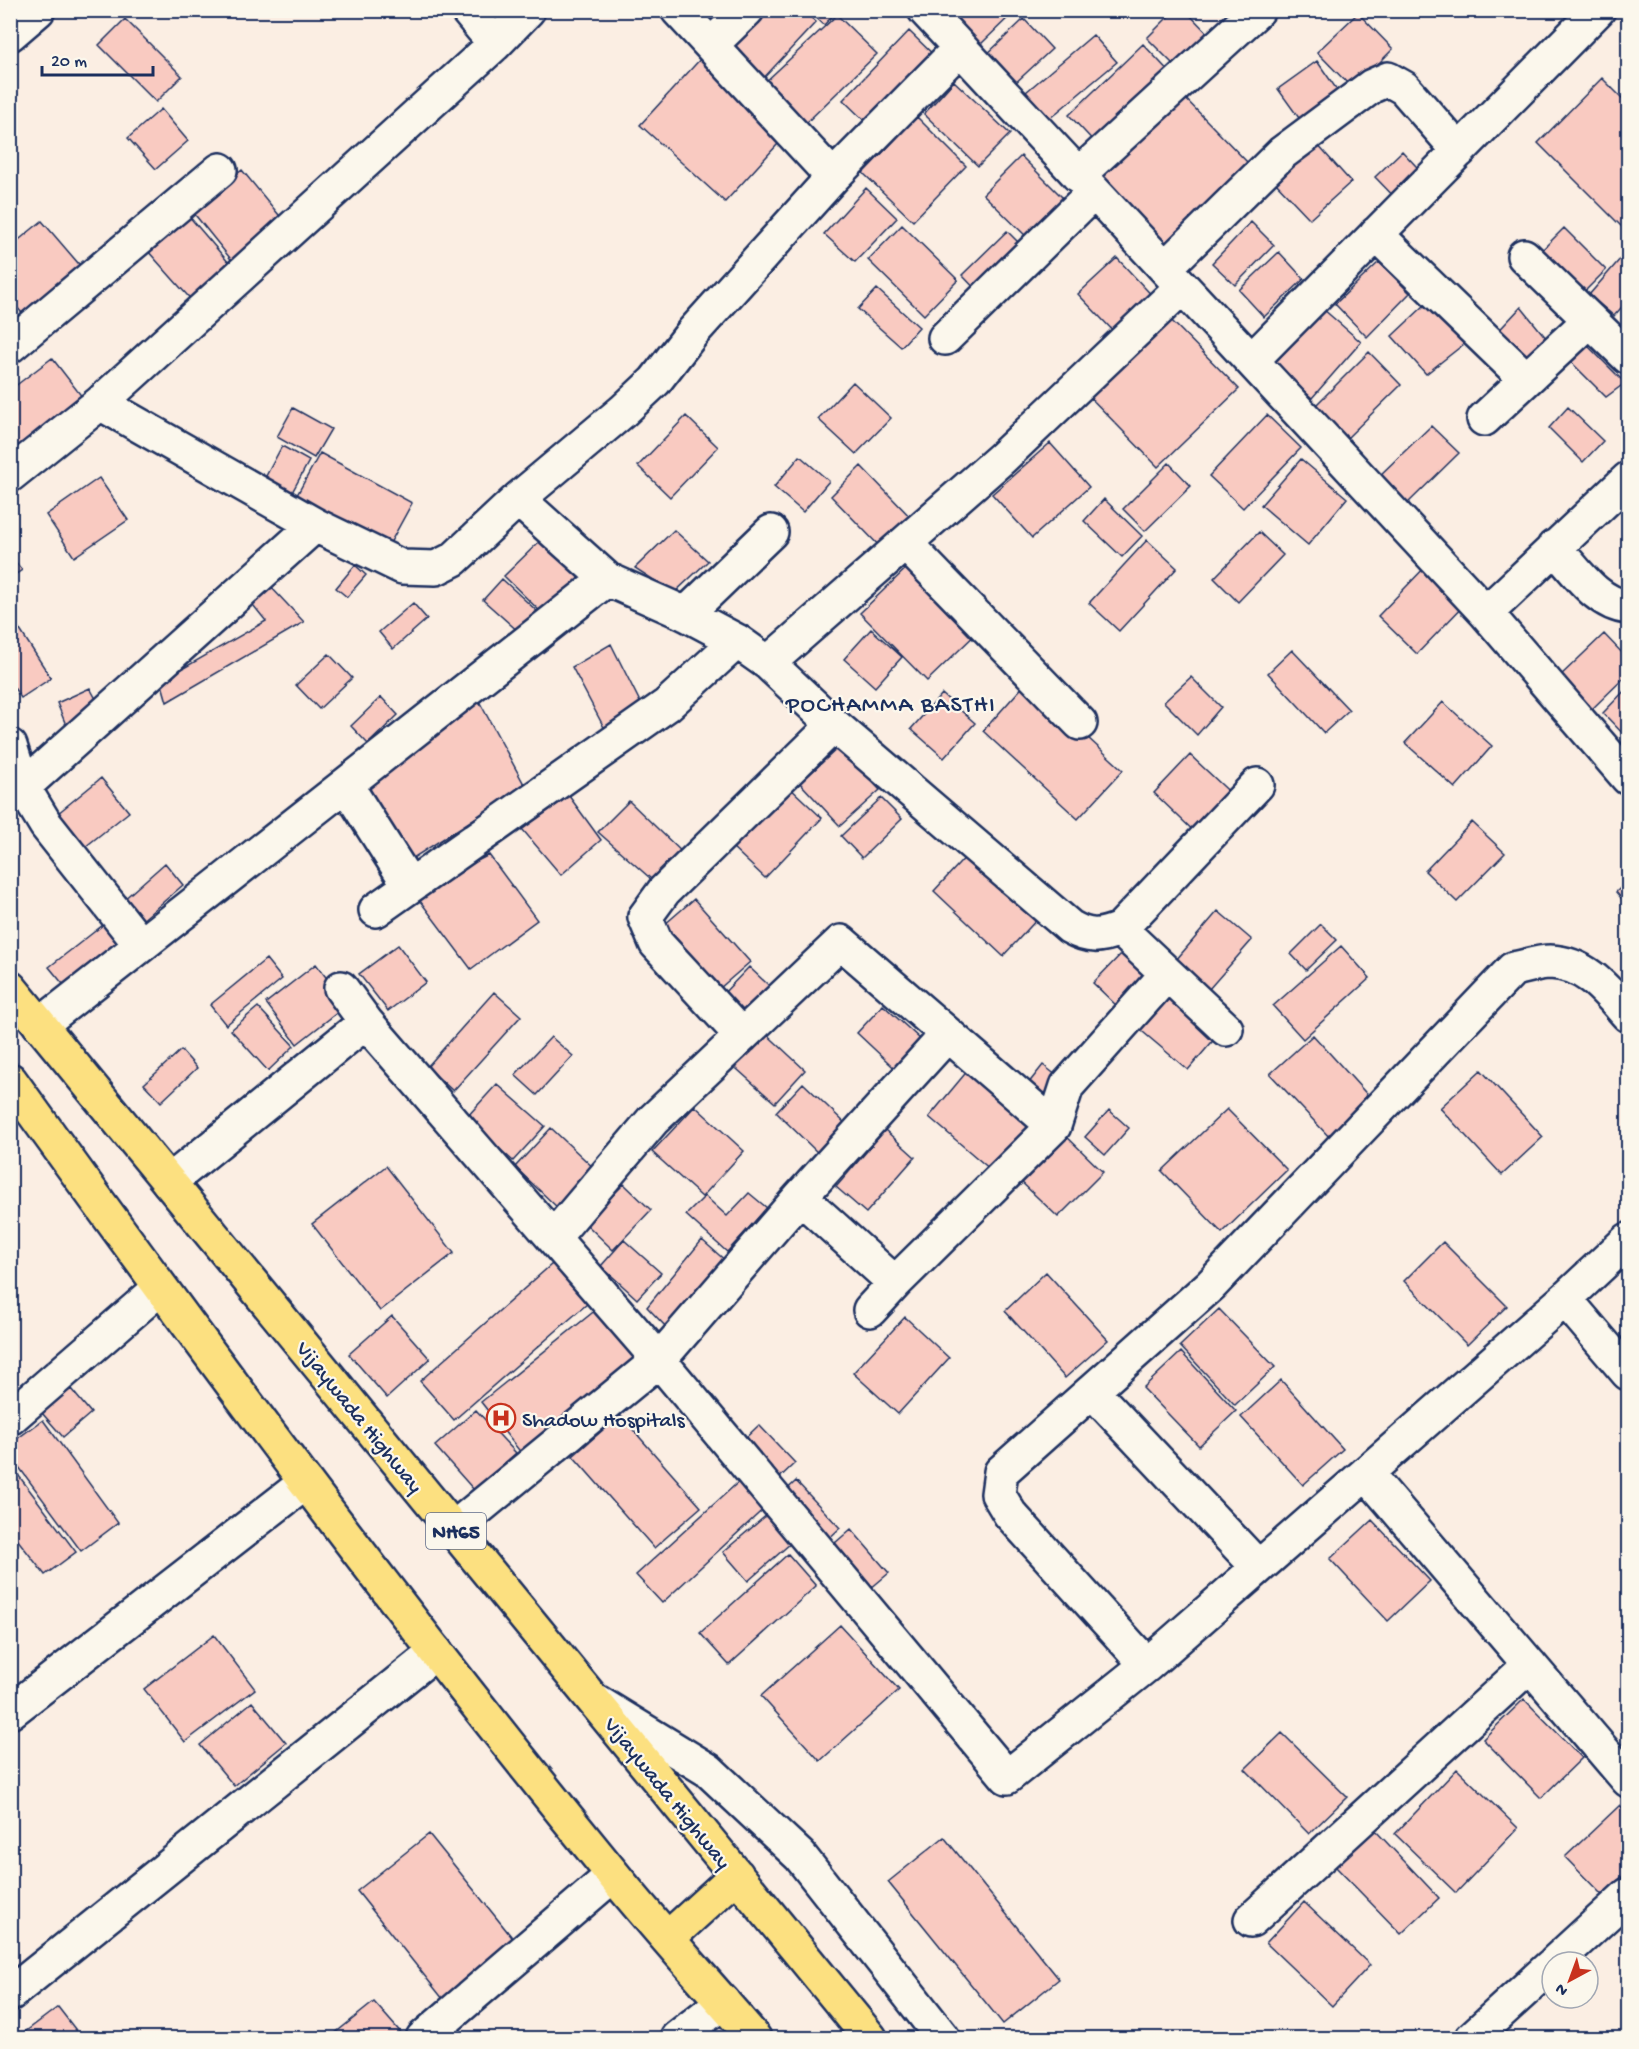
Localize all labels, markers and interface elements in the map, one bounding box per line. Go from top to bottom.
scale bar [42,39,153,77]
text: 20 m [51,52,87,73]
district label: POCHAMMA BASTHI [785,692,996,721]
street label: Vijaywada Highway [288,1337,427,1500]
hospital icon: Shadow Hospitals [485,1402,517,1434]
place label: Shadow Hospitals [522,1409,686,1435]
road number: NH65 [426,1513,486,1549]
street label: Vijaywada Highway [596,1713,735,1876]
north arrow [1540,1950,1600,2010]
text: N [1552,1978,1573,1999]

